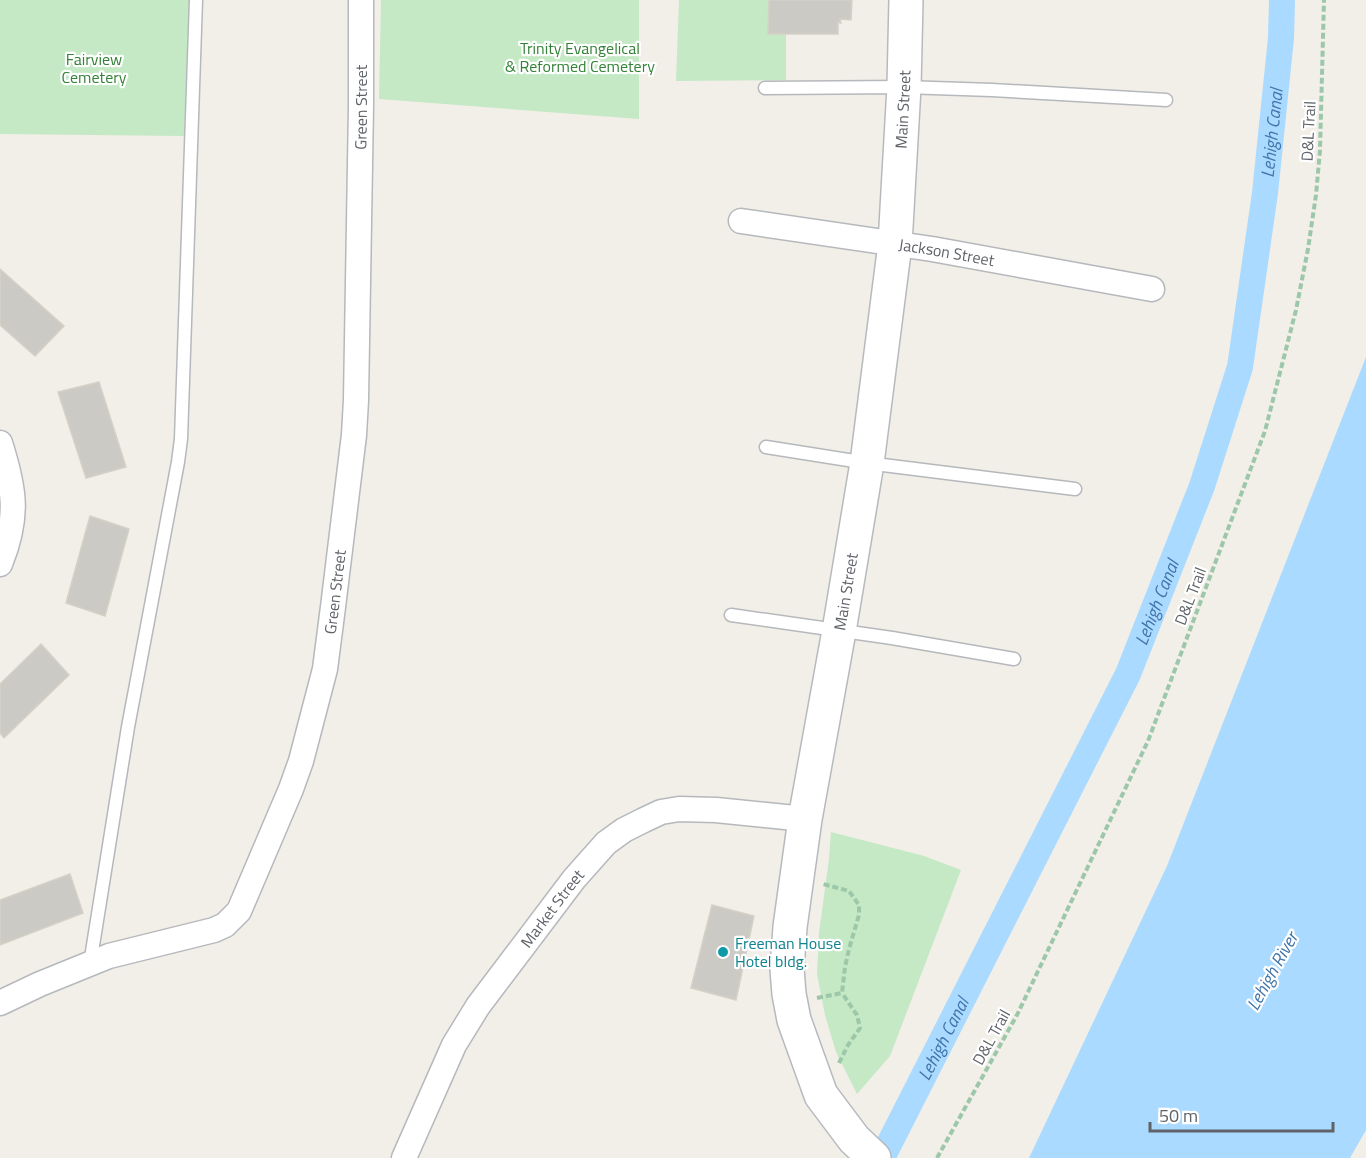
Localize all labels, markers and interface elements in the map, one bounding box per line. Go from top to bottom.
park label: Trinity Evangelical & Reformed Cemetery [505,36,655,78]
park label: Fairview Cemetery [62,47,127,89]
street label: Green Street [348,64,373,150]
street label: Main Street [888,70,916,149]
water label: Lehigh Canal [1253,85,1289,179]
street label: D&L Trail [1294,100,1322,162]
street label: Jackson Street [897,232,997,272]
street label: Green Street [318,548,352,635]
street label: Main Street [827,551,864,632]
water label: Lehigh Canal [1127,554,1186,649]
street label: D&L Trail [1168,564,1212,628]
street label: Market Street [514,863,590,953]
water label: Lehigh River [1239,925,1306,1015]
place label: Freeman House Hotel bldg. [735,931,841,973]
marker: Freeman House Hotel bldg. [716,945,730,959]
water label: Lehigh Canal [910,991,976,1085]
street label: D&L Trail [966,1005,1016,1069]
scale bar [1150,1095,1333,1133]
text: 50 m [1159,1102,1198,1129]

